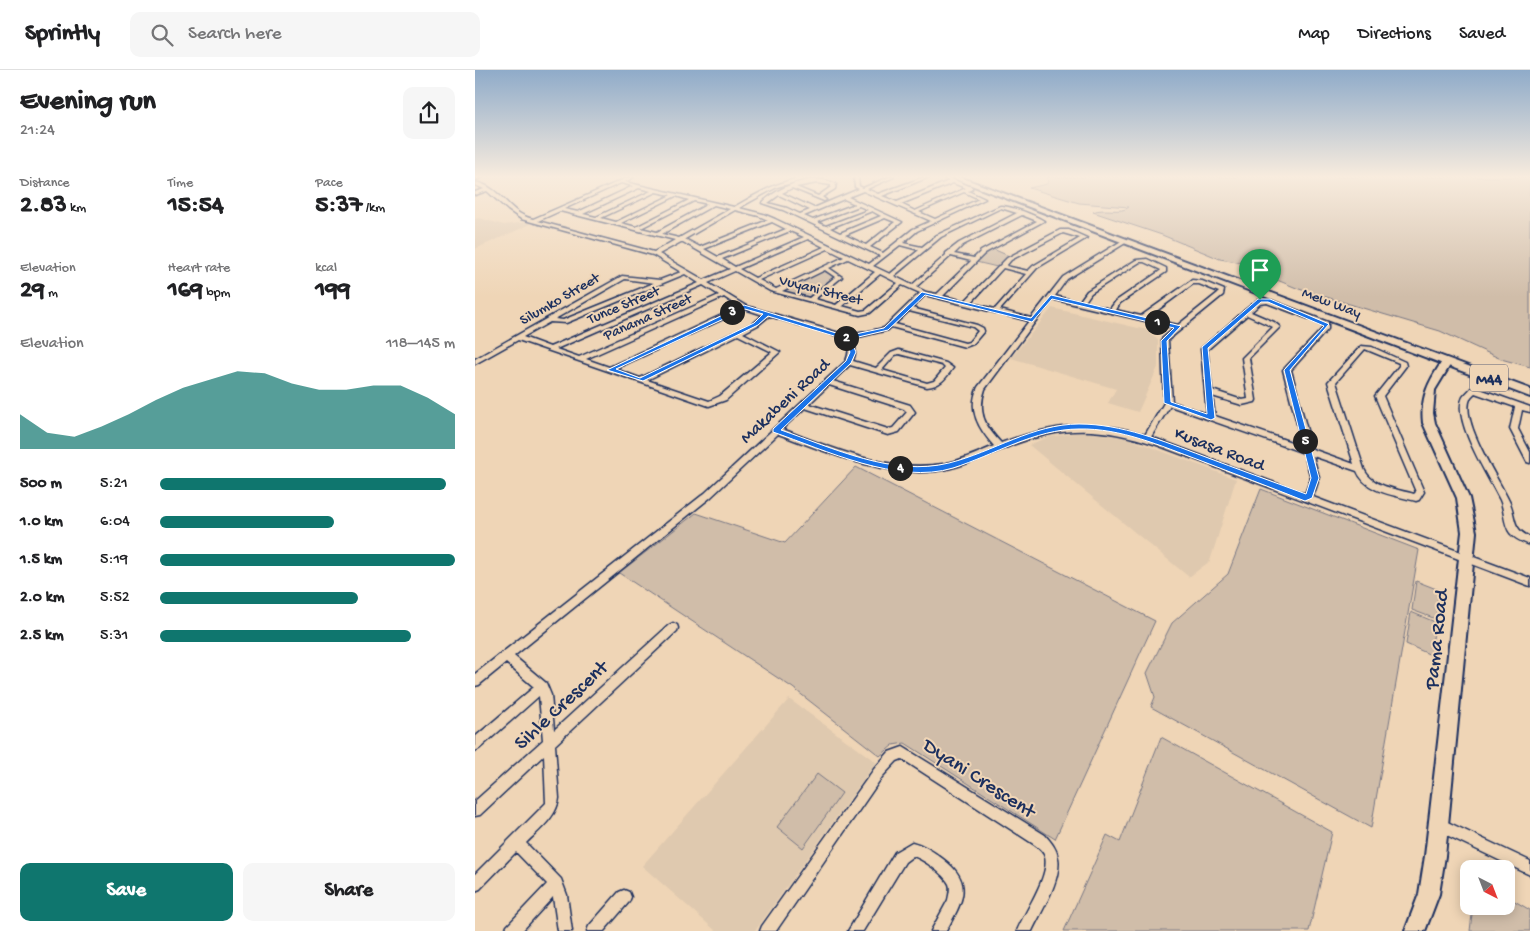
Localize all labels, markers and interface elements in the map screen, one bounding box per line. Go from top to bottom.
search box [130,12,480,57]
text: Sprintly [25,20,100,49]
icon: search [148,21,176,49]
text: Search here [188,23,282,46]
text: Map [1298,24,1330,45]
text: Directions [1358,24,1431,45]
text: Saved [1459,24,1505,45]
text: Evening run [20,86,156,119]
button: share [403,87,455,139]
text: 21:24 [20,122,55,141]
text: Distance [20,175,69,192]
text: Time [168,175,193,192]
text: Pace [315,175,343,192]
text: 2.83 [20,192,67,221]
text: 15:54 [168,192,224,221]
text: 5:37 [315,192,362,221]
text: km [67,200,86,217]
text: /km [362,200,385,217]
pin [1239,249,1281,300]
icon: arrive [1246,256,1274,284]
text: Elevation [20,260,76,277]
text: Heart rate [168,260,230,277]
text: kcal [315,260,337,277]
street label: Silumko Street [517,269,605,330]
street label: Vuyani Street [776,272,866,310]
text: 29 [20,277,45,306]
text: 169 [168,277,203,306]
text: 199 [315,277,350,306]
street label: Tunce Street [584,282,664,329]
street label: Mew Way [1299,284,1364,324]
text: m [45,285,58,302]
text: bpm [203,285,231,302]
street label: Panama Street [600,290,696,346]
pin: 3 [719,300,745,324]
text: 3 [729,304,736,321]
pin: 1 [1145,310,1169,334]
text: 1 [1155,314,1160,331]
pin: 2 [833,326,859,350]
text: 2 [843,330,850,347]
text: Elevation [20,335,84,354]
text: 118–145 m [386,335,455,354]
street label: Makabeni Road [736,354,836,449]
road number: M44 [1470,364,1508,392]
street label: Kusasa Road [1171,423,1269,478]
pin: 5 [1293,428,1317,454]
text: 5 [1302,433,1309,450]
pin: 4 [887,456,913,480]
text: 4 [897,460,904,477]
text: 500 m [20,475,62,494]
text: 5:21 [100,475,128,494]
text: 1.0 km [20,513,63,532]
text: 6:04 [100,513,130,532]
text: 1.5 km [20,551,62,570]
text: 5:19 [100,551,128,570]
street label: Pama Road [1421,586,1456,692]
text: 2.0 km [20,589,64,608]
text: 5:52 [100,589,130,608]
text: 2.5 km [20,627,64,646]
text: 5:31 [100,627,128,646]
street label: Sihle Crescent [510,655,617,757]
street label: Dyani Crescent [915,733,1041,827]
north arrow [1460,860,1515,915]
map controls [1460,860,1515,915]
button: Save [20,863,233,921]
button: Share [243,863,455,921]

